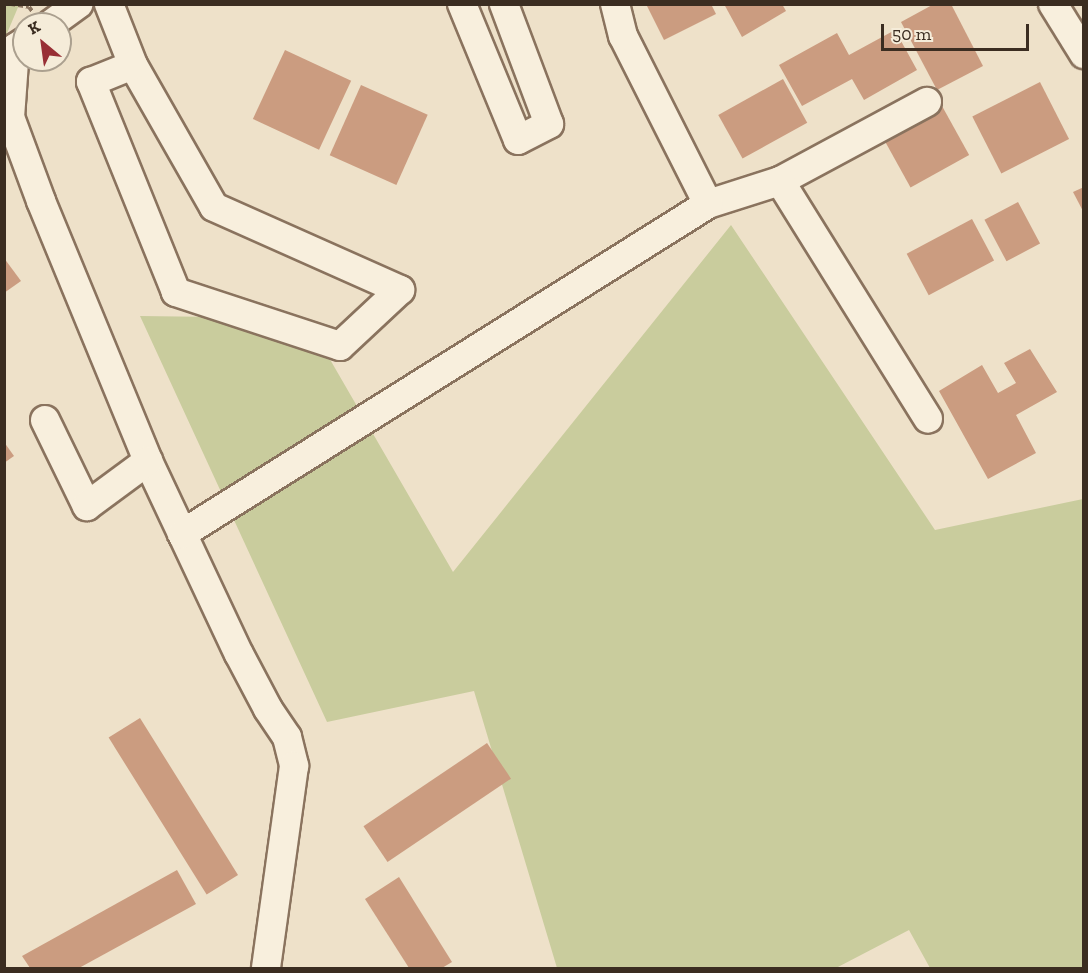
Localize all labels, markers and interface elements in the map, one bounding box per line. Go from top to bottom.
north arrow [12,12,72,72]
scale bar [884,12,1032,50]
text: K [25,17,43,38]
text: 50 m [892,23,931,45]

